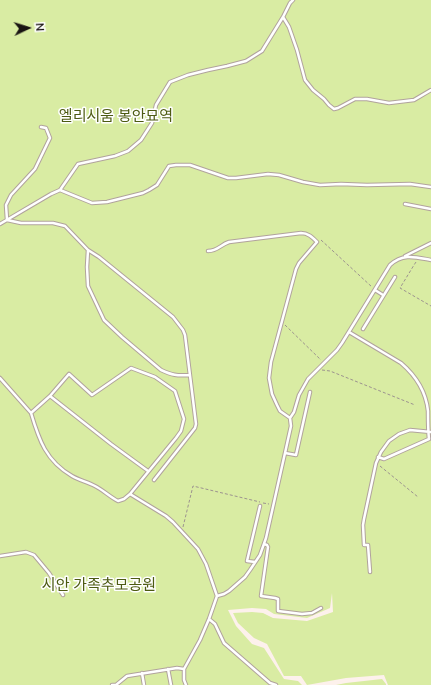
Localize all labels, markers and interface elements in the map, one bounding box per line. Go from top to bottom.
north arrow [8,8,48,48]
text: N [33,23,47,32]
park label: 엘리시움 봉안묘역 [59,107,173,125]
park label: 시안 가족추모공원 [42,576,156,594]

